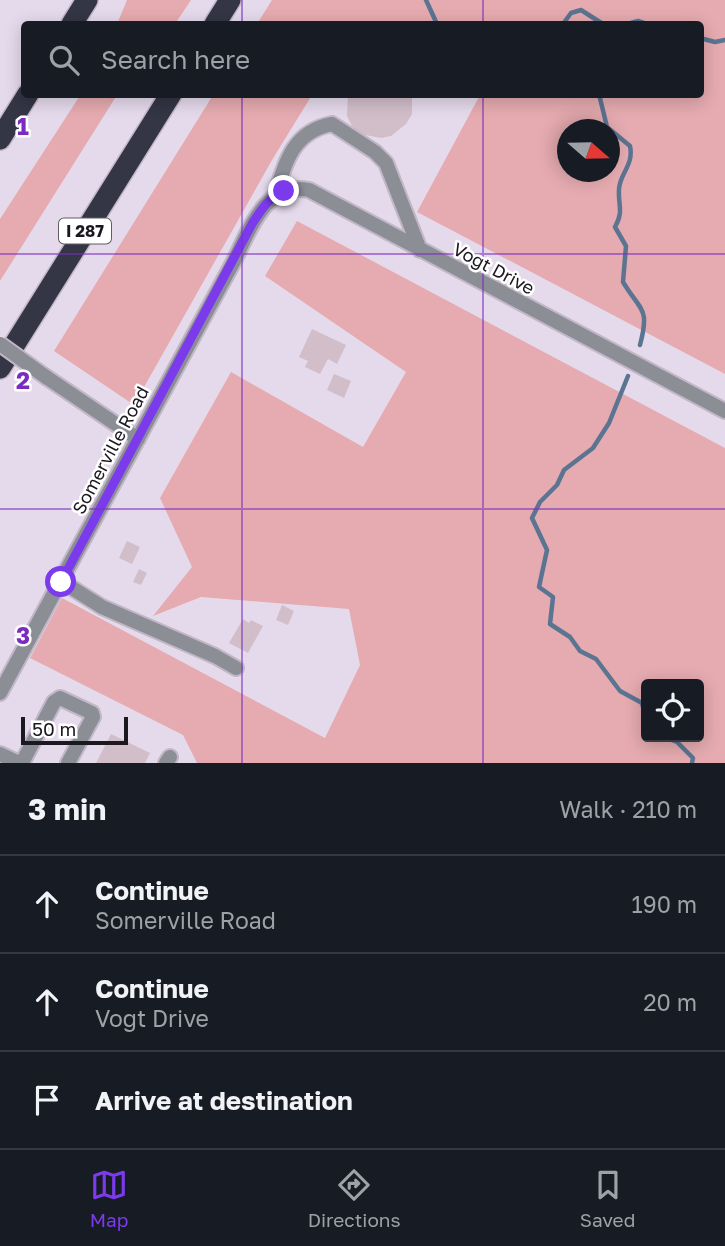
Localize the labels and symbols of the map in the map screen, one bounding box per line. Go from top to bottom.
text: 1 [17,112,29,140]
north arrow [557,119,620,182]
route end [268,175,299,206]
road number: I 287 [59,218,111,244]
street label: Vogt Drive [449,237,539,299]
text: 2 [16,366,30,394]
street label: Somerville Road [67,382,153,518]
route start [45,566,76,597]
text: 3 [16,621,30,649]
scale bar [21,714,128,746]

